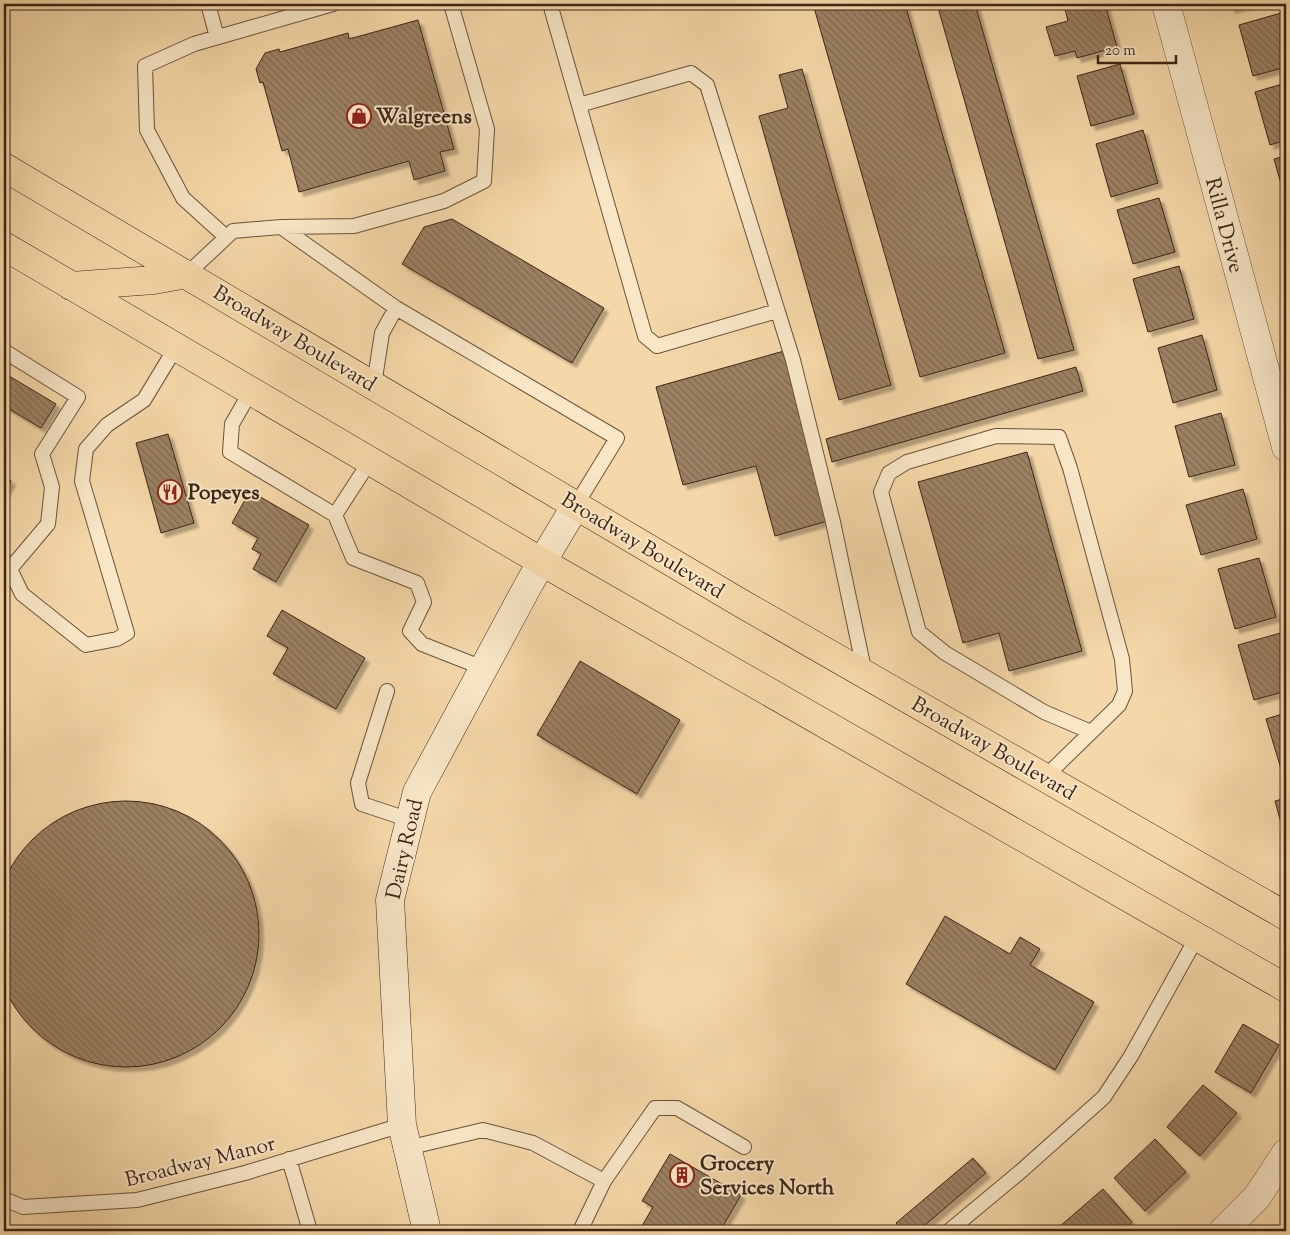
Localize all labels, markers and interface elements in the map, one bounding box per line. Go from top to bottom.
scale bar [1098,32,1175,64]
text: 20 m [1105,41,1136,62]
shop icon: Walgreens [346,103,372,129]
place label: Walgreens [376,103,472,133]
street label: Rilla Drive [1196,175,1250,276]
street label: Broadway Boulevard [207,279,381,400]
restaurant icon: Popeyes [157,479,183,505]
place label: Popeyes [188,479,259,509]
street label: Broadway Boulevard [555,486,729,607]
street label: Broadway Boulevard [905,690,1081,809]
street label: Dairy Road [380,796,432,903]
street label: Broadway Manor [122,1130,279,1196]
place label: Grocery Services North [700,1150,835,1204]
building icon: Grocery Services North [669,1162,695,1188]

